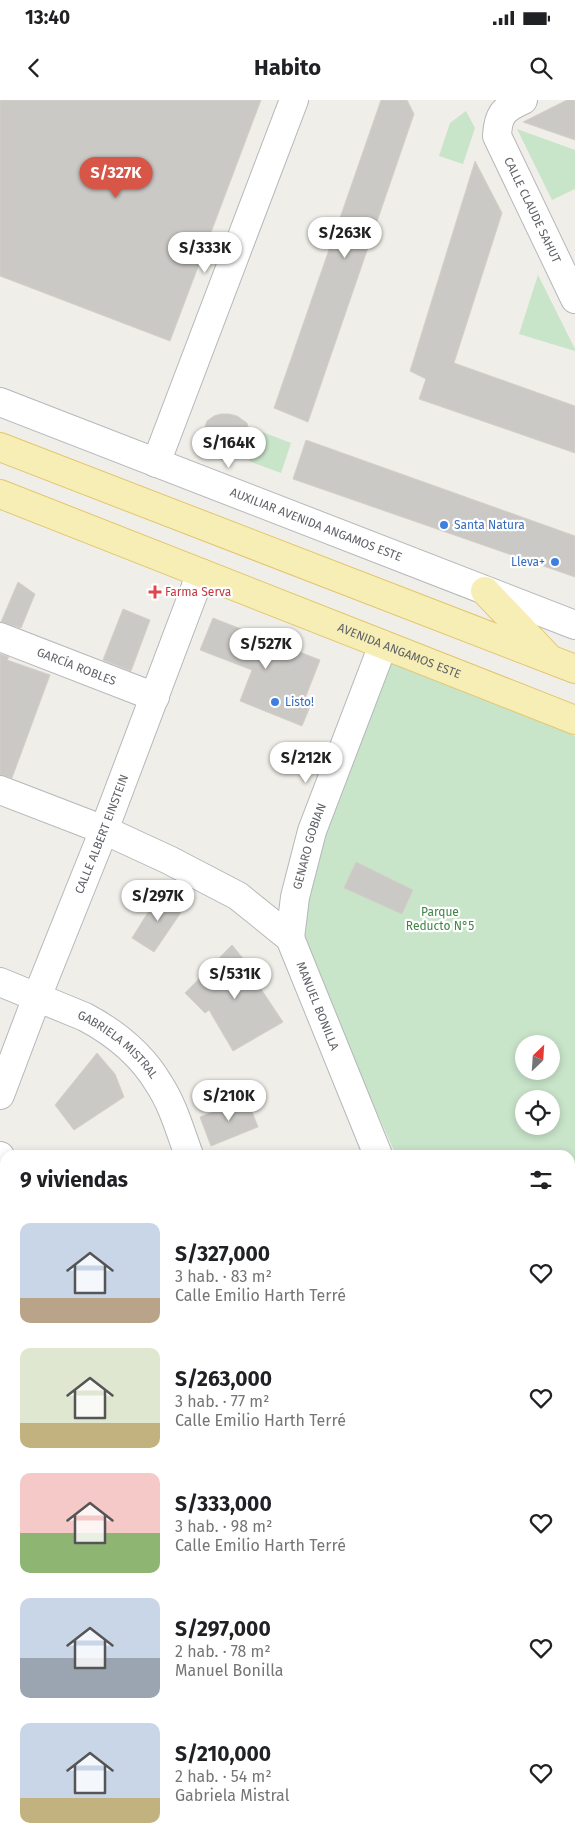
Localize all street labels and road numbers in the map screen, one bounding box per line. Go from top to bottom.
street label: CALLE CLAUDE SAHUT [501,155,564,266]
street label: AUXILIAR AVENIDA ANGAMOS ESTE [228,485,404,564]
street label: AVENIDA ANGAMOS ESTE [336,620,463,681]
street label: GARCÍA ROBLES [35,645,118,688]
street label: CALLE ALBERT EINSTEIN [72,772,131,896]
street label: GENARO GOBIAN [290,801,329,891]
street label: MANUEL BONILLA [293,960,342,1052]
street label: GABRIELA MISTRAL [76,1008,161,1081]

